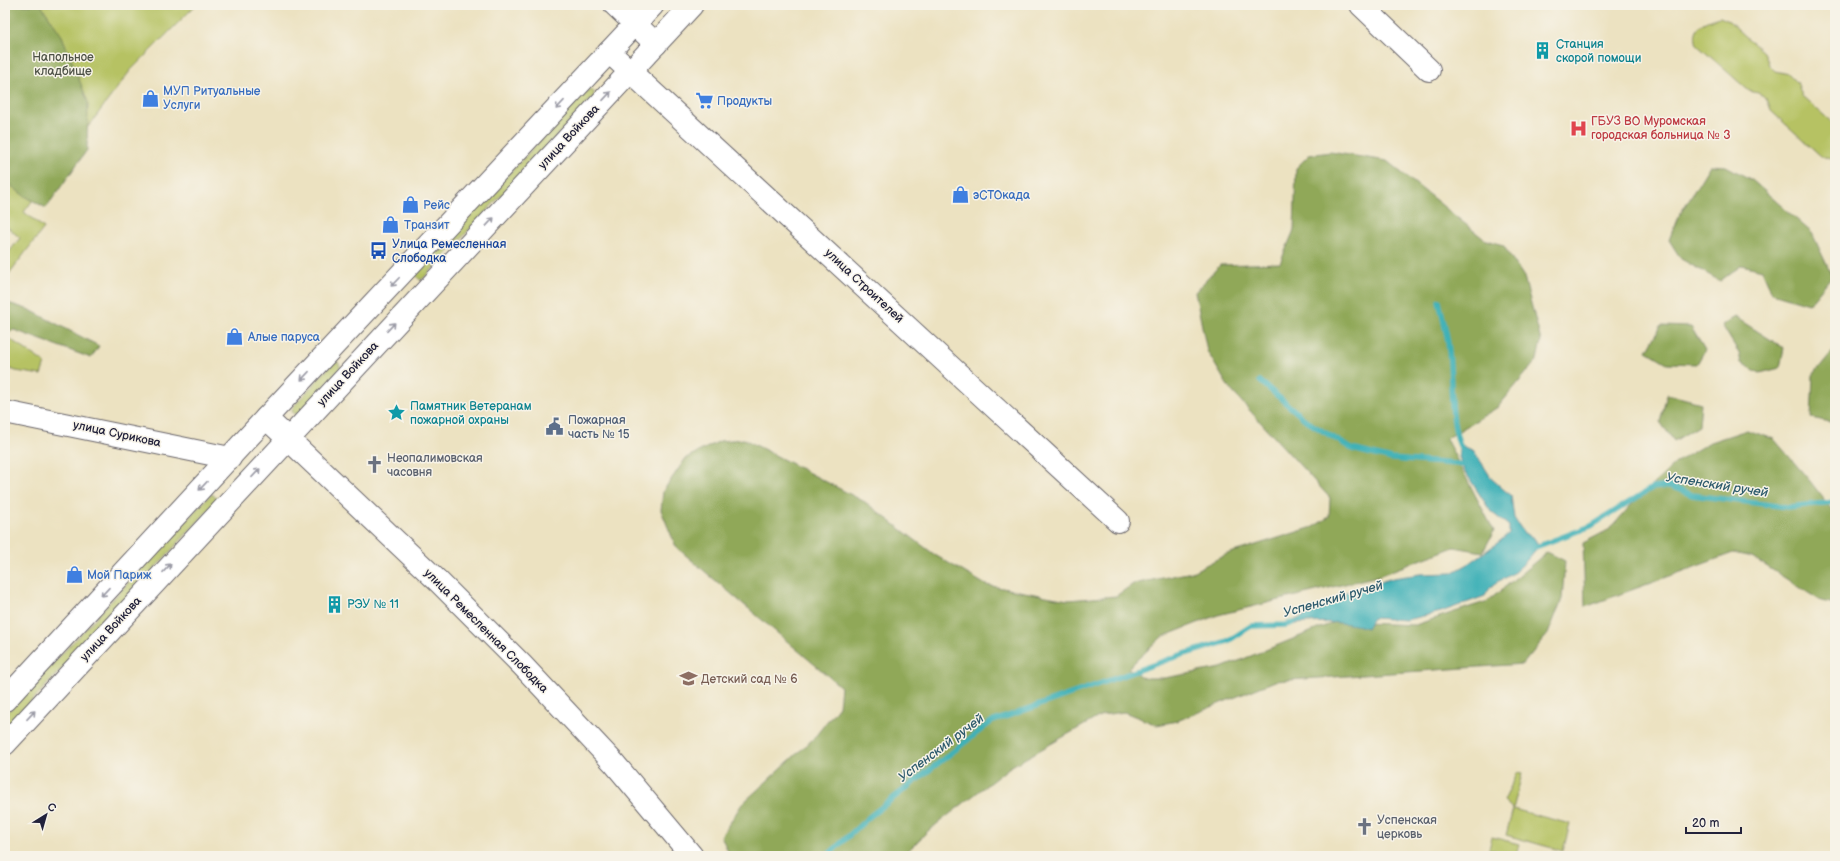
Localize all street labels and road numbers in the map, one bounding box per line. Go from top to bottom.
street label: улица Войкова [535,102,603,172]
street label: улица Строителей [821,246,907,327]
street label: улица Войкова [314,339,382,409]
street label: улица Сурикова [72,417,162,451]
street label: улица Ремесленная Слободка [421,566,551,696]
street label: улица Войкова [77,594,145,664]

